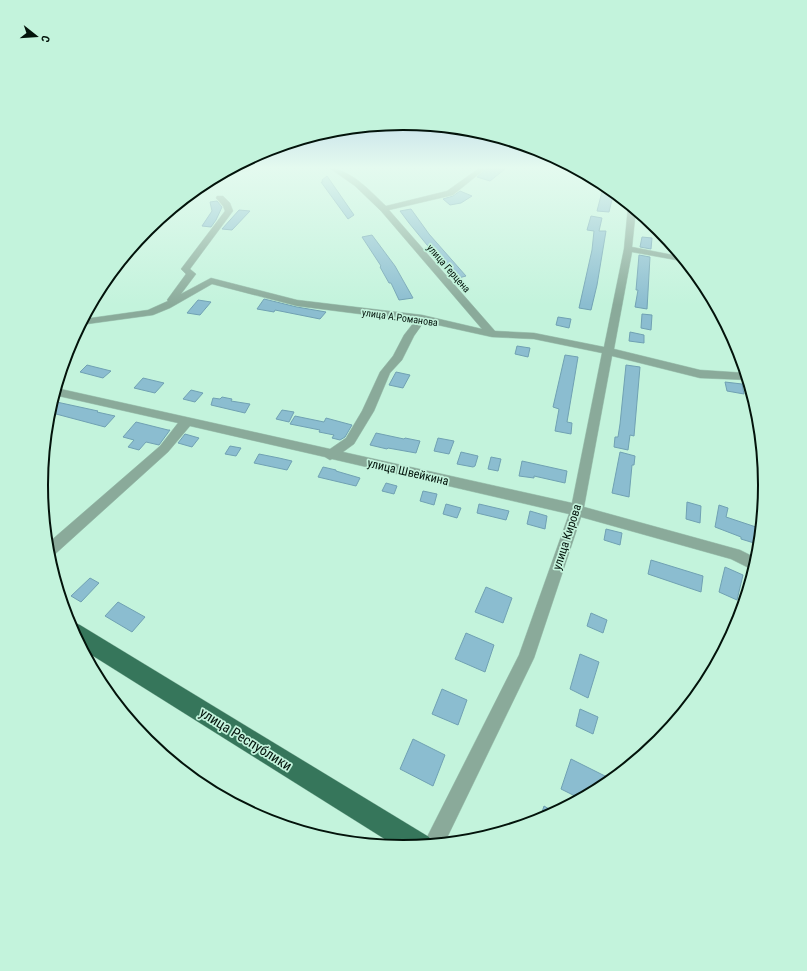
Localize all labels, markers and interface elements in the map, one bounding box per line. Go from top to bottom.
north arrow [16,16,56,56]
text: С [38,34,52,44]
street label: улица Герцена [425,242,473,295]
street label: улица А.Романова [361,307,439,328]
street label: улица Швейкина [366,456,450,488]
street label: улица Кирова [550,502,584,572]
street label: улица Республики [197,704,295,774]

